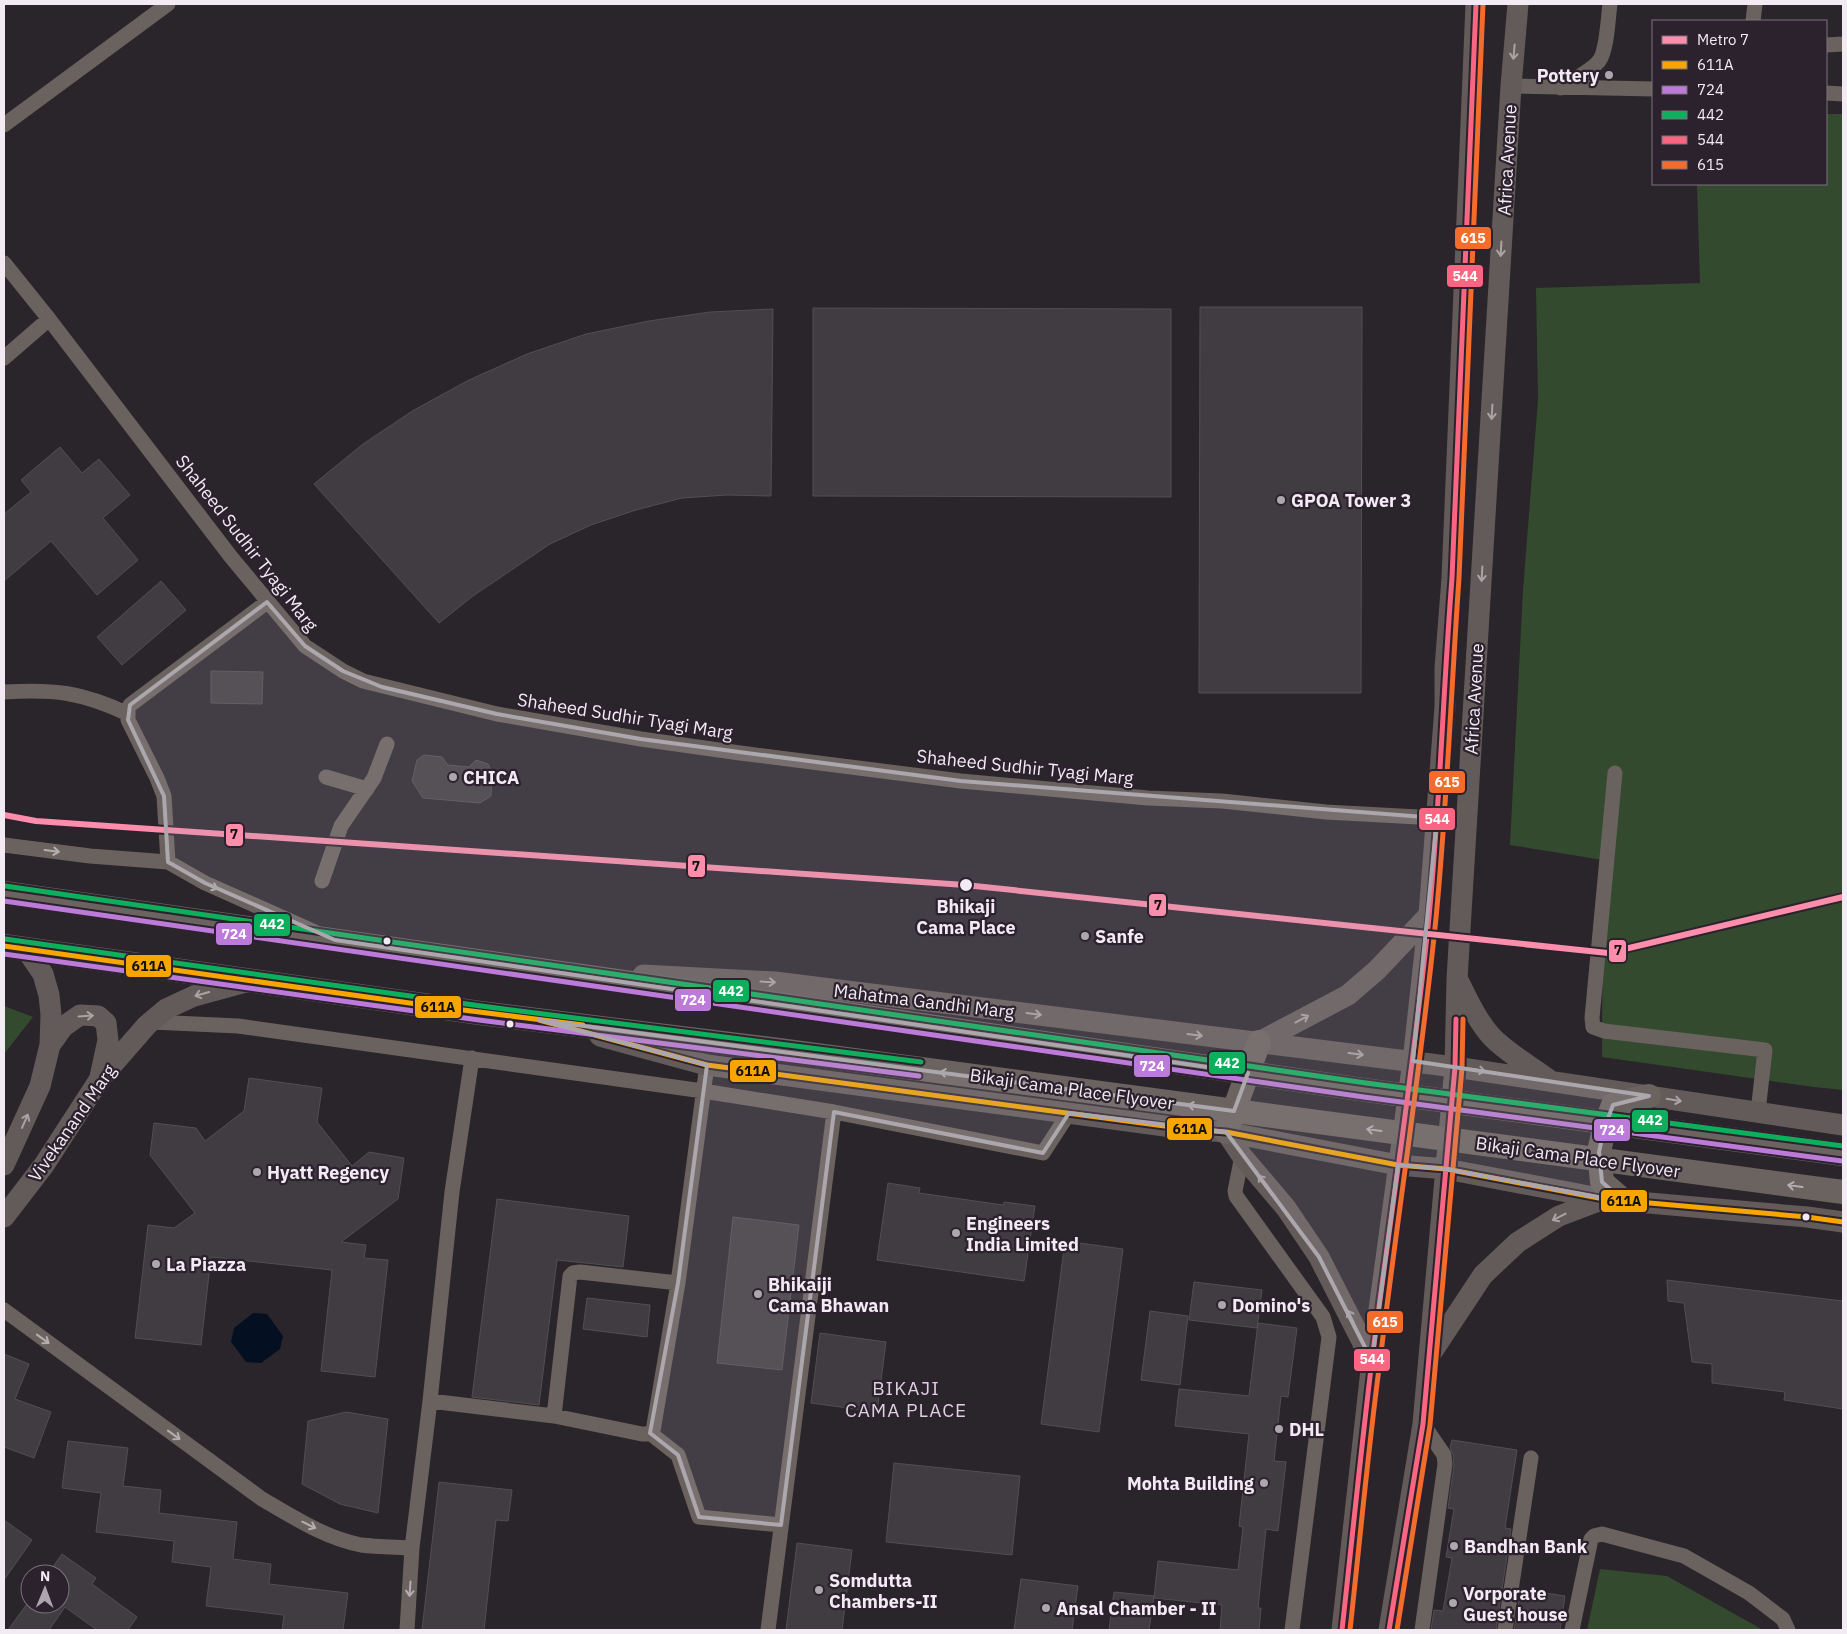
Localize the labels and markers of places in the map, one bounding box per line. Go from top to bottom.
place label: Pottery [1537,64,1599,87]
marker: Pottery [1603,69,1615,81]
place label: GPOA Tower 3 [1291,489,1411,512]
marker: GPOA Tower 3 [1275,494,1287,506]
place label: CHICA [463,766,519,789]
marker: CHICA [447,771,459,783]
marker: Bhikaji Cama Place [958,877,974,893]
place label: Bhikaji Cama Place [916,895,1016,939]
place label: Sanfe [1095,925,1144,948]
marker: Sanfe [1079,930,1091,942]
unlabelled marker [382,936,392,946]
unlabelled marker [505,1019,515,1029]
place label: Hyatt Regency [267,1161,389,1184]
marker: Hyatt Regency [251,1166,263,1178]
place label: Engineers India Limited [966,1212,1079,1256]
unlabelled marker [1801,1212,1811,1222]
marker: Engineers India Limited [950,1227,962,1239]
place label: La Piazza [166,1253,246,1276]
marker: La Piazza [150,1258,162,1270]
place label: Bhikaiji Cama Bhawan [768,1273,889,1317]
marker: Bhikaiji Cama Bhawan [752,1288,764,1300]
place label: Domino's [1232,1294,1310,1317]
marker: Domino's [1216,1299,1228,1311]
place label: DHL [1289,1418,1324,1441]
marker: DHL [1273,1423,1285,1435]
place label: Mohta Building [1127,1472,1254,1495]
marker: Mohta Building [1258,1477,1270,1489]
place label: Bandhan Bank [1464,1535,1588,1558]
marker: Bandhan Bank [1448,1540,1460,1552]
place label: Somdutta Chambers-II [829,1569,937,1613]
place label: Vorporate Guest house [1463,1582,1568,1626]
marker: Somdutta Chambers-II [813,1584,825,1596]
place label: Ansal Chamber - II [1056,1597,1217,1620]
marker: Vorporate Guest house [1447,1597,1459,1609]
marker: Ansal Chamber - II [1040,1602,1052,1614]

